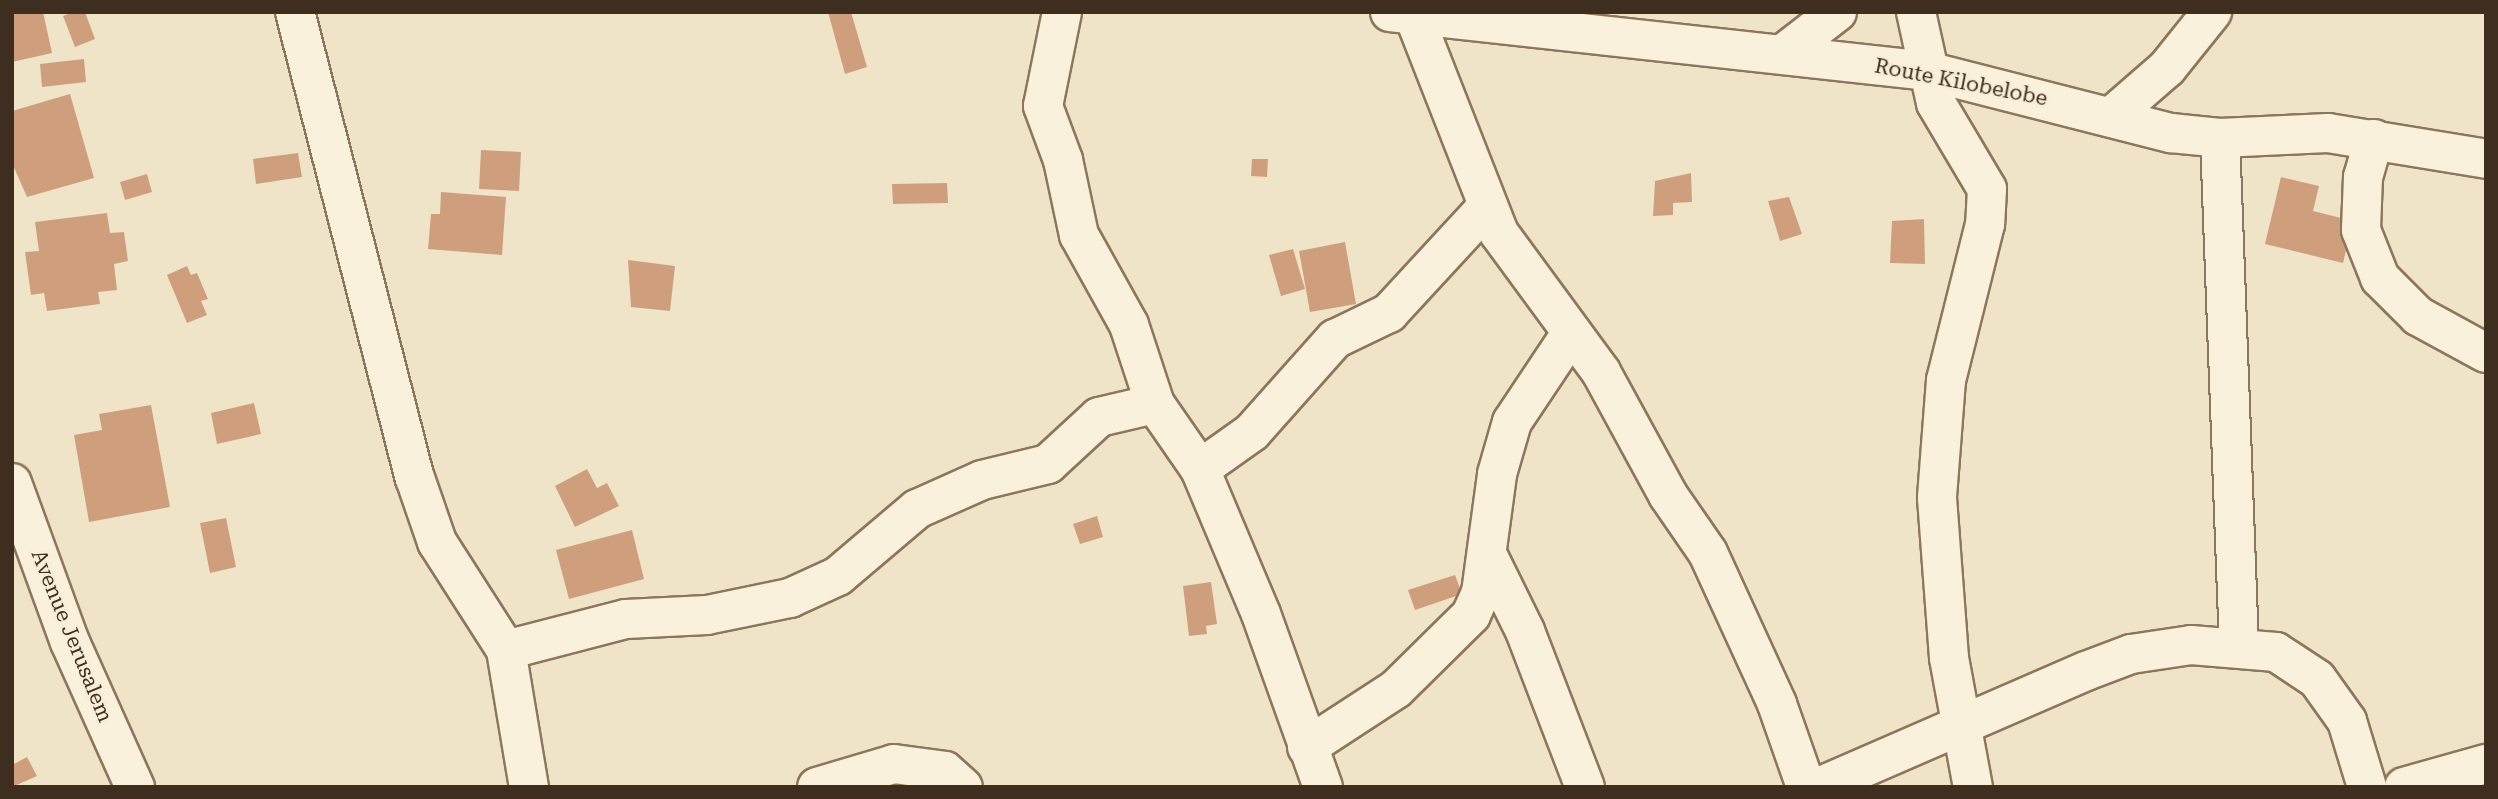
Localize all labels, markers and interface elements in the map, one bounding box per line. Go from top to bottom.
street label: Route Kilobelobe [1872,53,2050,111]
street label: Avenue Jerusalem [26,546,118,726]

